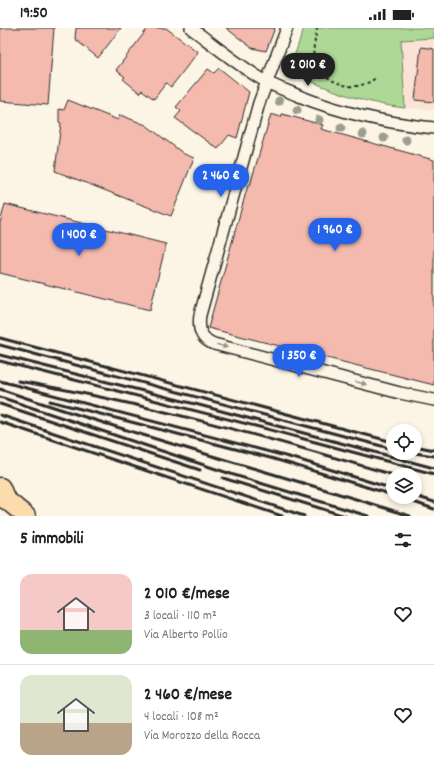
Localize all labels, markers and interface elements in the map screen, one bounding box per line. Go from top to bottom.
text: 19:50 [20,3,48,25]
pin: 2 010 € [271,53,345,87]
text: 2 010 € [290,56,326,75]
pin: 2 460 € [184,164,258,198]
text: 2 460 € [202,167,240,186]
pin: 1 960 € [298,218,372,252]
text: 1 960 € [317,221,353,240]
pin: 1 400 € [42,223,116,257]
text: 1 400 € [61,226,97,245]
one-way arrow [216,343,228,349]
pin: 1 350 € [262,344,336,378]
text: 1 350 € [282,347,316,366]
one-way arrow [355,380,367,386]
map controls [386,424,422,504]
button: locate [386,424,422,460]
button: layers [386,468,422,504]
text: 5 immobili [20,528,83,552]
icon: filters [392,529,414,551]
text: 2 010 €/mese [144,583,230,607]
icon: home [52,590,100,638]
icon: heart [392,603,414,625]
text: 3 locali · 110 m² [144,607,217,626]
text: Via Alberto Pollio [144,626,228,645]
text: 2 460 €/mese [144,684,232,708]
icon: home [52,691,100,739]
icon: heart [392,704,414,726]
text: 4 locali · 108 m² [144,708,219,727]
text: Via Morozzo della Rocca [144,727,260,746]

